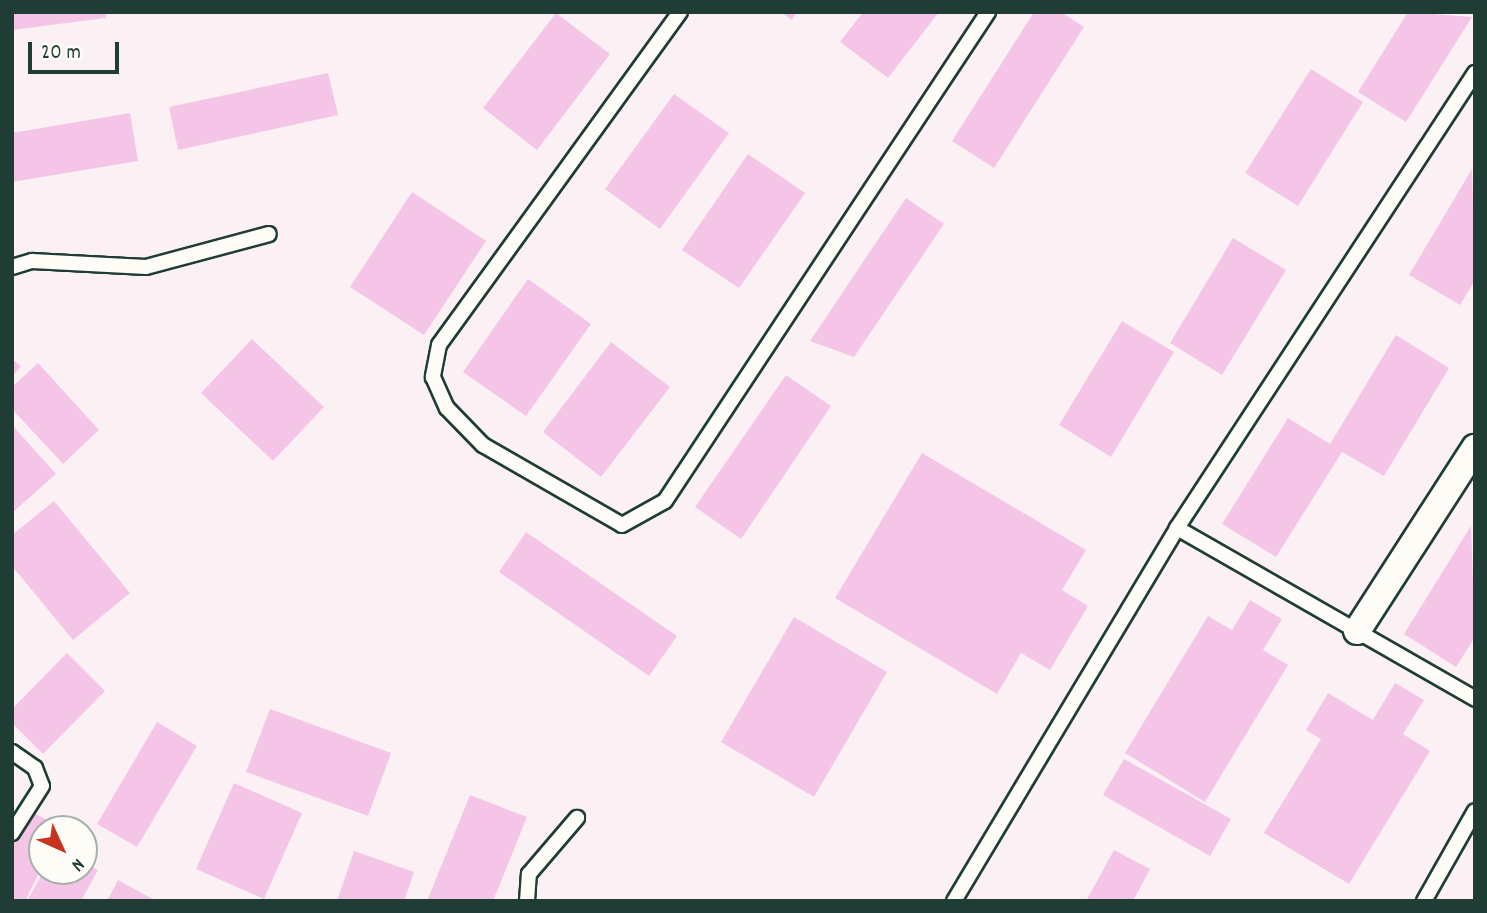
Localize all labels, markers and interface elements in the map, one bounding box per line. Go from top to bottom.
scale bar [32,28,122,72]
text: 20 m [41,39,81,69]
north arrow [28,815,98,885]
text: N [64,851,90,877]

